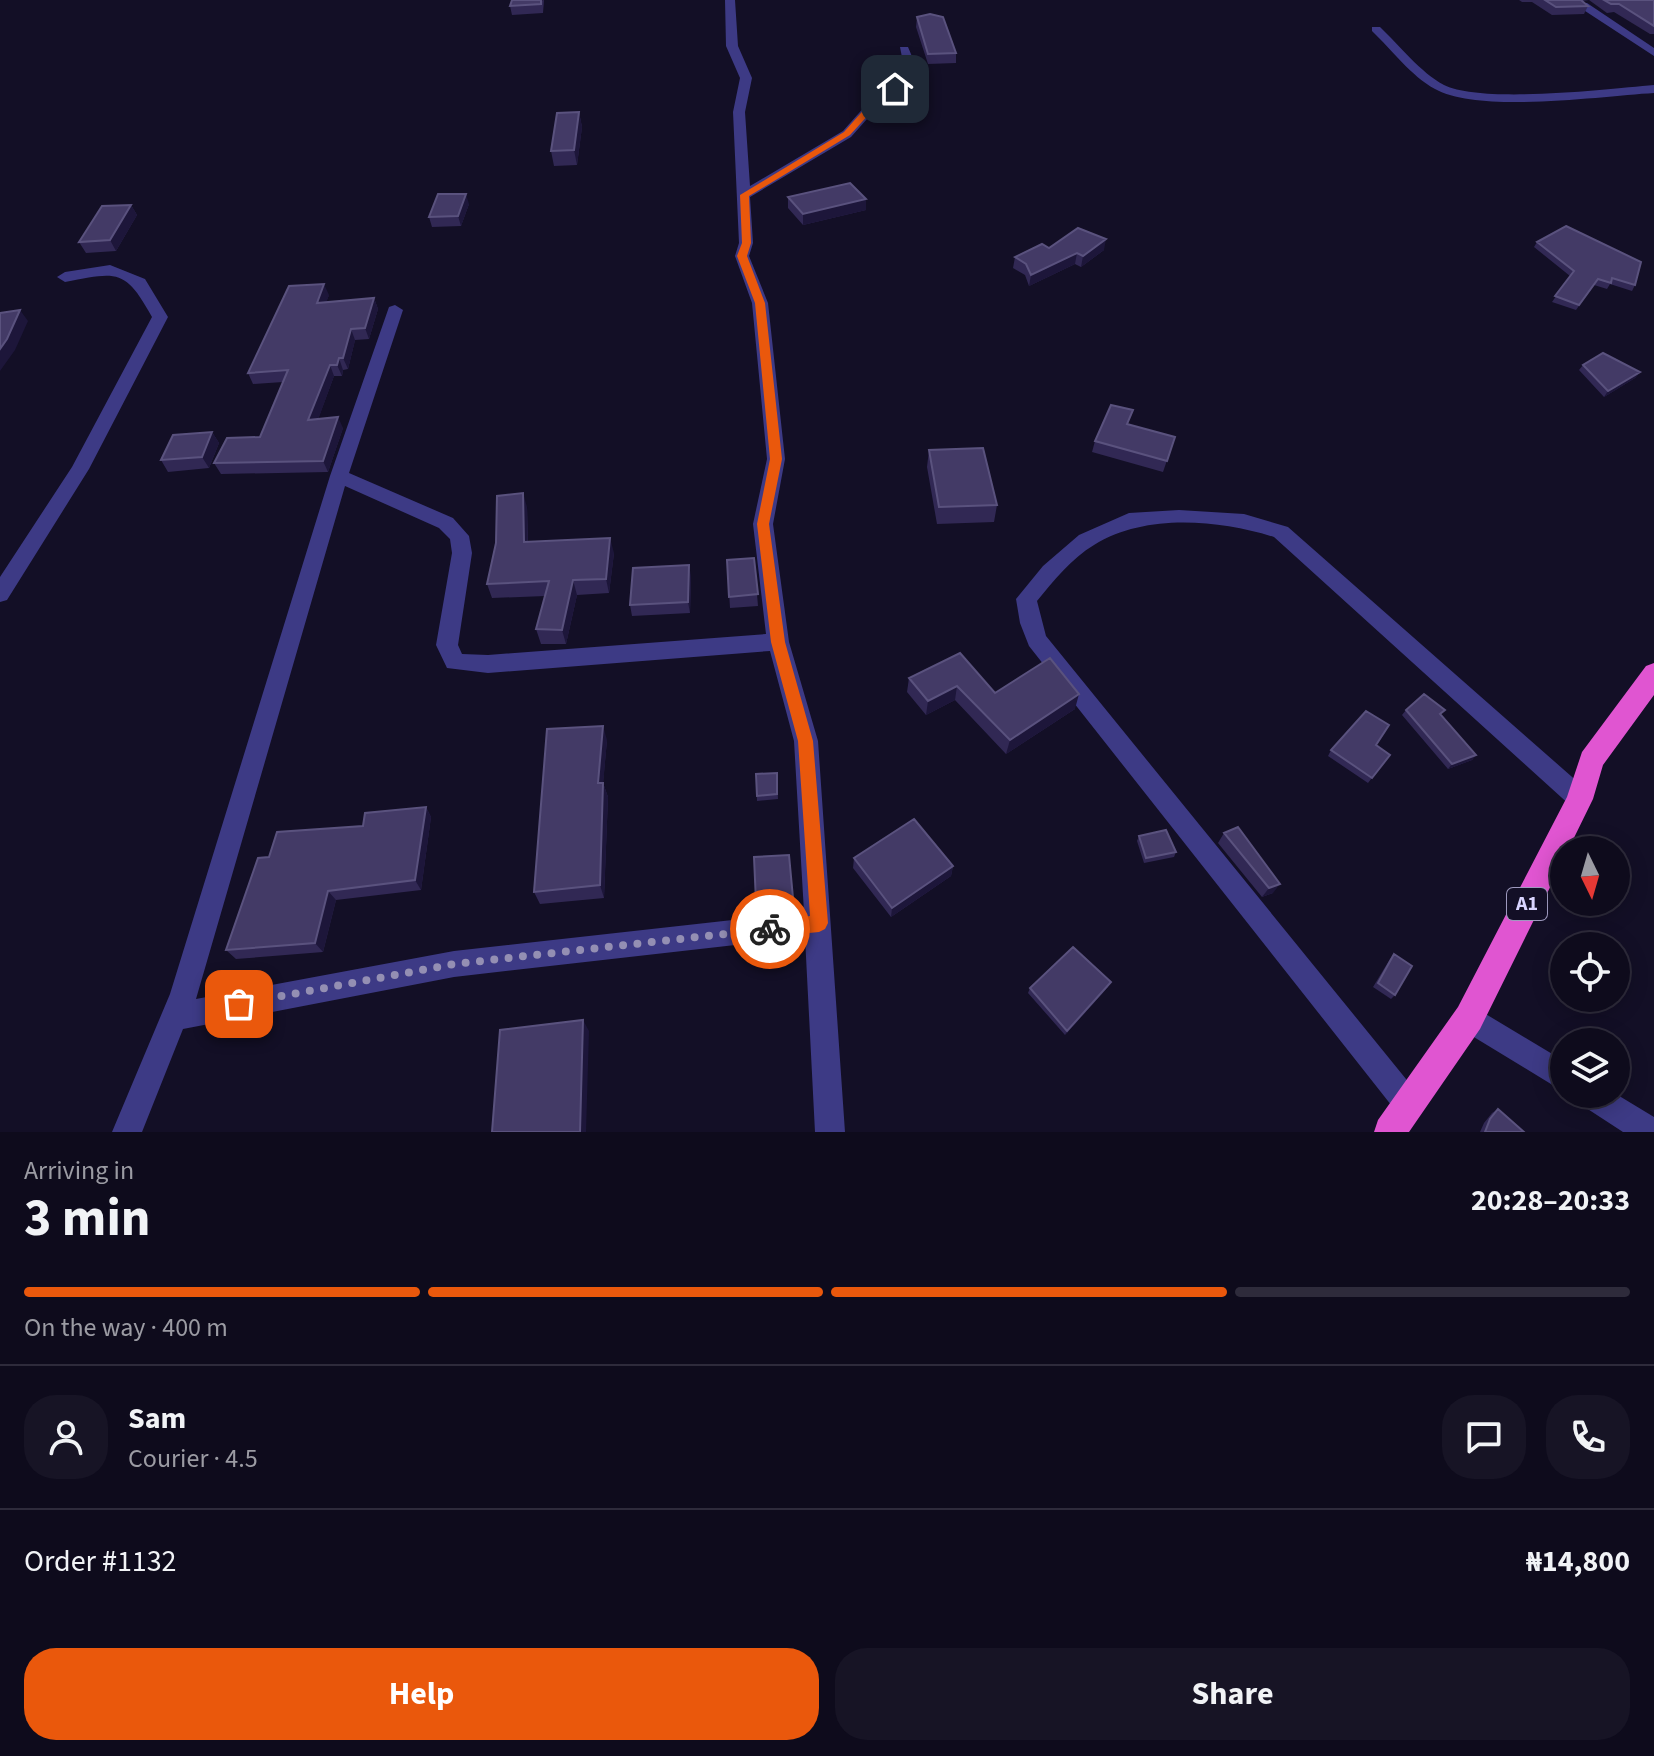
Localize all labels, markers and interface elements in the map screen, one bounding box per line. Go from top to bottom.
pin [861,55,929,123]
icon: home [873,67,917,111]
north arrow [1550,836,1630,916]
map controls [1550,836,1630,1108]
road number: A1 [1507,888,1547,920]
courier [730,889,810,969]
icon: bike [748,907,792,951]
button: locate [1550,932,1630,1012]
pin [205,970,273,1038]
icon: bag [217,982,261,1026]
button: layers [1550,1028,1630,1108]
text: Arriving in [24,1152,134,1189]
text: 20:28–20:33 [1471,1179,1630,1222]
text: 3 min [24,1182,151,1256]
text: On the way · 400 m [24,1309,228,1346]
button: person [24,1395,108,1479]
button: chat [1442,1395,1526,1479]
button: phone [1546,1395,1630,1479]
text: Sam [128,1397,186,1440]
text: Courier · 4.5 [128,1440,258,1477]
text: Order #1132 [24,1540,177,1583]
text: ₦14,800 [1526,1540,1630,1583]
button: Help [24,1648,819,1740]
button: Share [835,1648,1630,1740]

